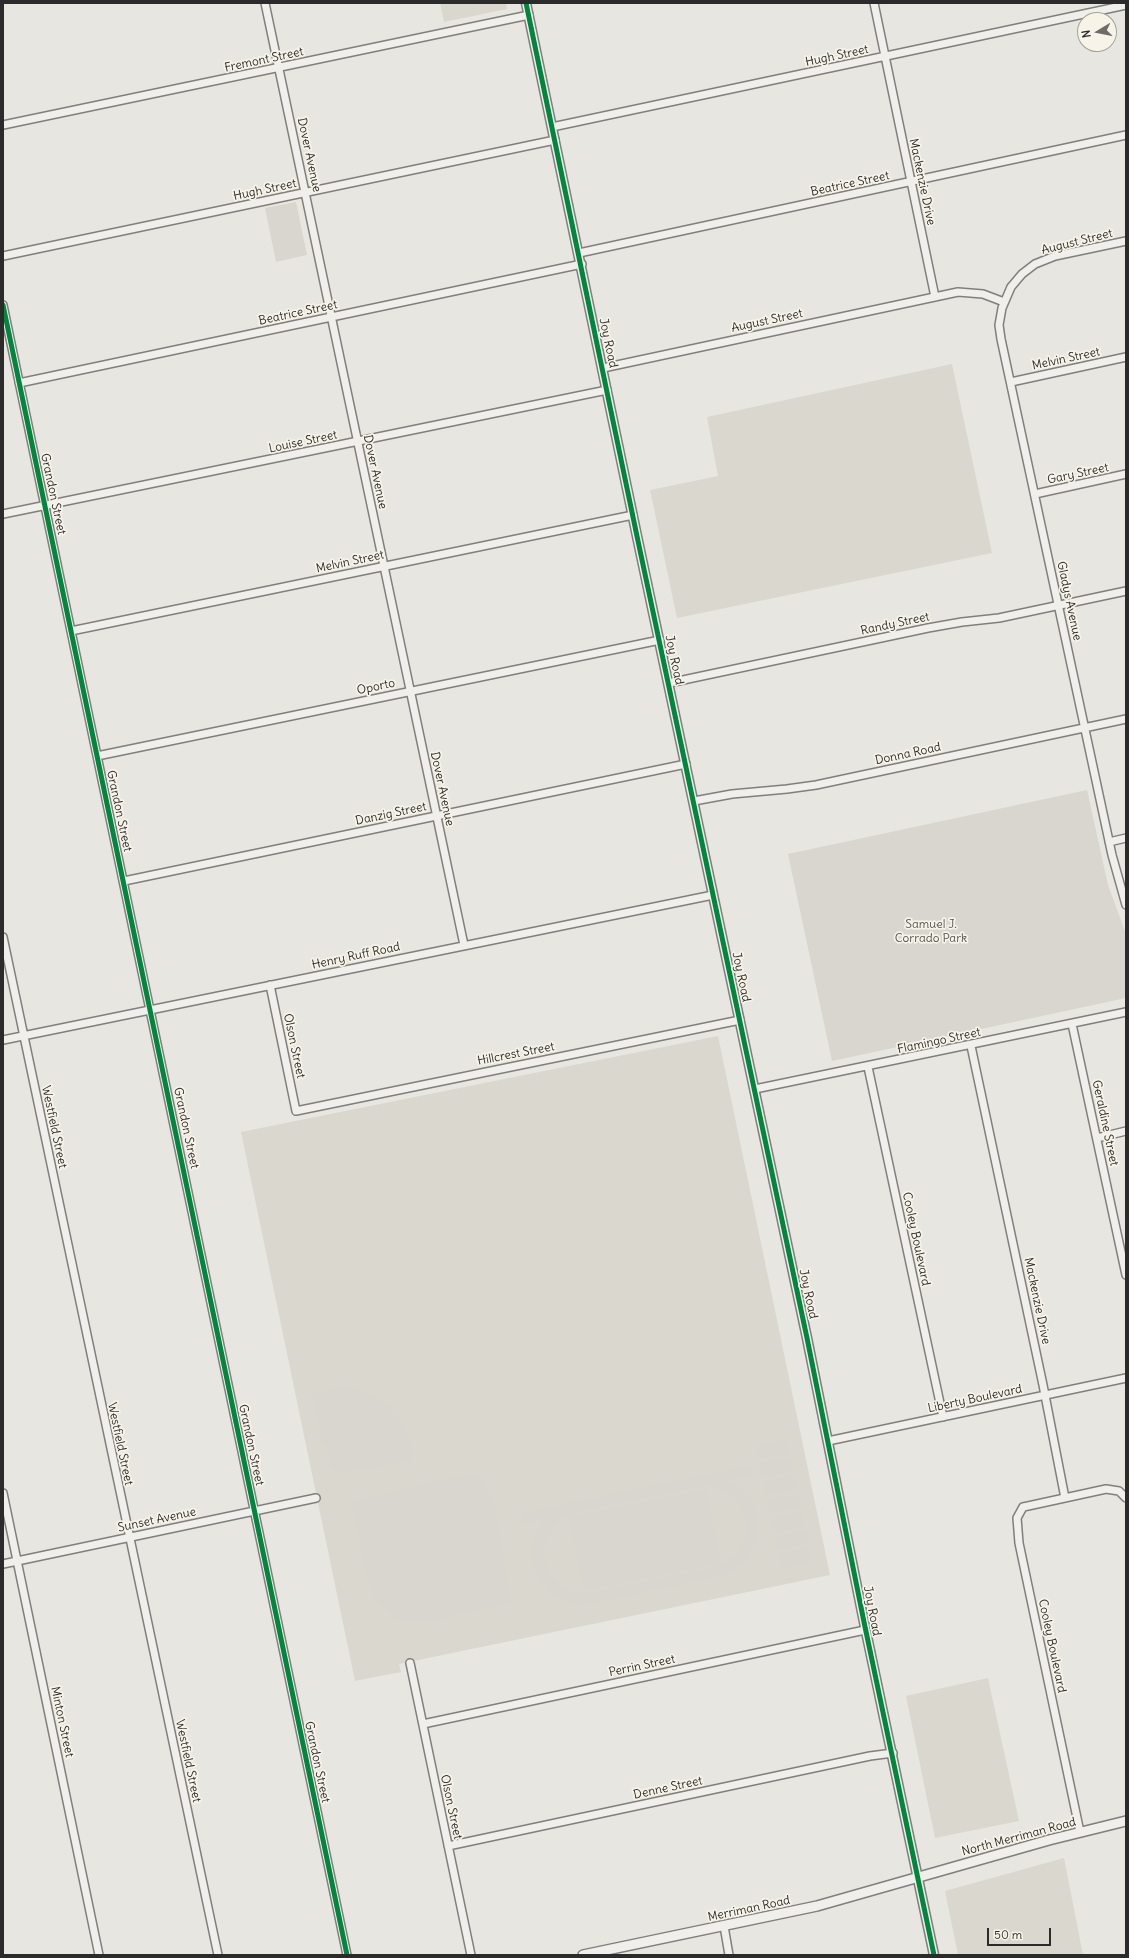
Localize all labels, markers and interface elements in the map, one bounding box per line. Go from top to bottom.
north arrow [1077,12,1117,52]
text: N [1079,29,1094,39]
street label: Hugh Street [804,42,870,70]
street label: Fremont Street [223,45,305,75]
street label: Dover Avenue [294,117,324,193]
street label: Mackenzie Drive [906,137,938,227]
street label: Beatrice Street [809,169,891,199]
street label: Hugh Street [232,176,298,204]
street label: August Street [1040,226,1114,258]
street label: Beatrice Street [257,298,339,328]
street label: August Street [730,306,804,336]
street label: Joy Road [596,317,620,369]
street label: Melvin Street [1031,345,1101,373]
street label: Louise Street [267,428,339,456]
street label: Dover Avenue [360,434,390,510]
street label: Grandon Street [37,452,69,536]
street label: Gary Street [1046,461,1110,487]
street label: Melvin Street [315,548,385,576]
street label: Gladys Avenue [1054,560,1084,642]
street label: Randy Street [859,610,931,638]
street label: Joy Road [662,634,686,686]
street label: Oporto [356,676,396,698]
street label: Donna Road [874,740,942,768]
street label: Dover Avenue [427,751,457,827]
street label: Grandon Street [103,769,135,853]
street label: Danzig Street [354,799,428,829]
park label: Samuel J. Corrado Park [895,918,967,946]
street label: Henry Ruff Road [311,940,401,972]
street label: Joy Road [729,951,753,1003]
street label: Olson Street [280,1012,308,1080]
street label: Flamingo Street [896,1025,982,1057]
street label: Hillcrest Street [476,1039,556,1069]
street label: Geraldine Street [1089,1079,1121,1167]
street label: Westfield Street [38,1084,70,1170]
street label: Grandon Street [170,1086,202,1170]
street label: Cooley Boulevard [899,1191,933,1287]
street label: Mackenzie Drive [1021,1256,1053,1346]
street label: Joy Road [796,1268,820,1320]
street label: Liberty Boulevard [926,1382,1024,1416]
street label: Westfield Street [104,1401,136,1487]
street label: Grandon Street [235,1403,267,1487]
street label: Sunset Avenue [117,1505,197,1535]
street label: Joy Road [860,1585,884,1637]
street label: Cooley Boulevard [1035,1598,1069,1694]
street label: Perrin Street [607,1652,677,1680]
street label: Minton Street [47,1685,77,1759]
street label: Westfield Street [172,1718,204,1804]
street label: Grandon Street [301,1720,333,1804]
street label: Olson Street [437,1773,465,1841]
street label: Denne Street [632,1774,704,1802]
street label: North Merriman Road [960,1815,1078,1859]
street label: Merriman Road [706,1893,792,1925]
scale bar [989,1920,1053,1946]
text: 50 m [994,1927,1022,1942]

